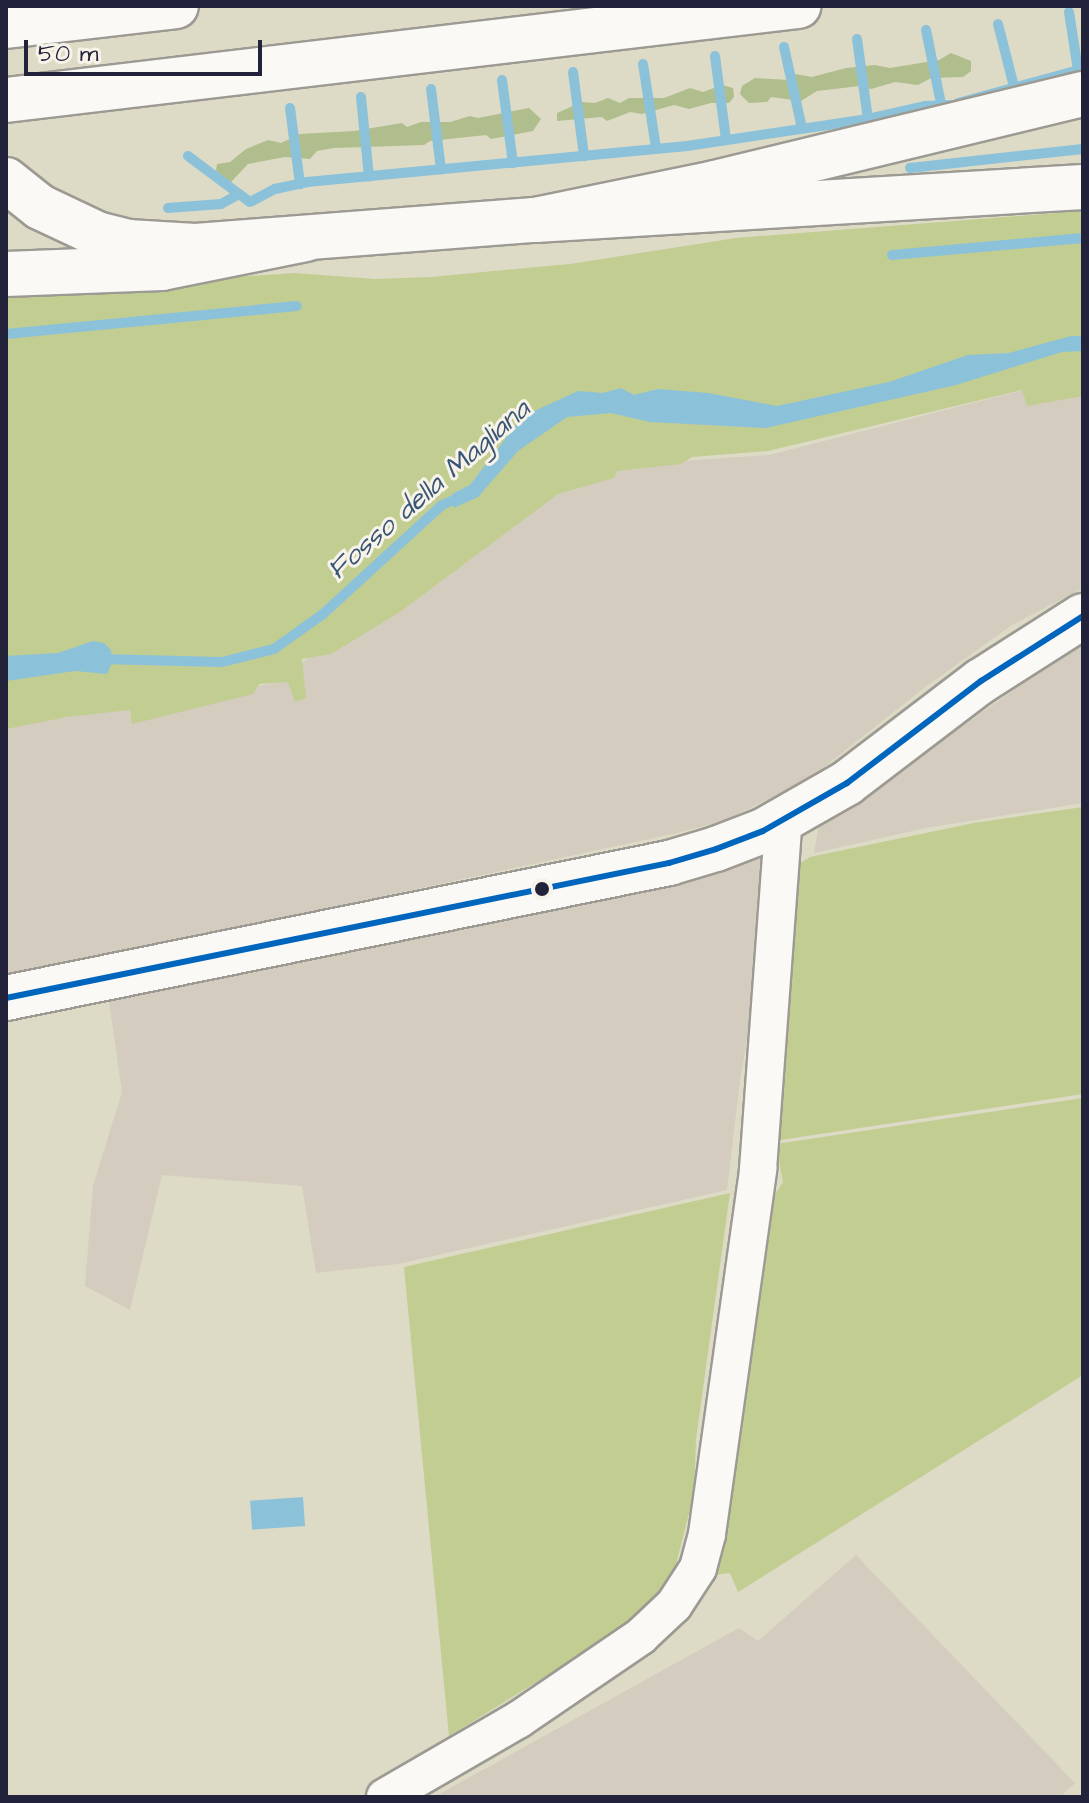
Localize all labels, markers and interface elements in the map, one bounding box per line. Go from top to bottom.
scale bar [28,24,266,74]
text: 50 m [38,37,98,71]
water label: Fosso della Magliana [321,393,537,587]
unlabelled marker [534,881,550,897]

